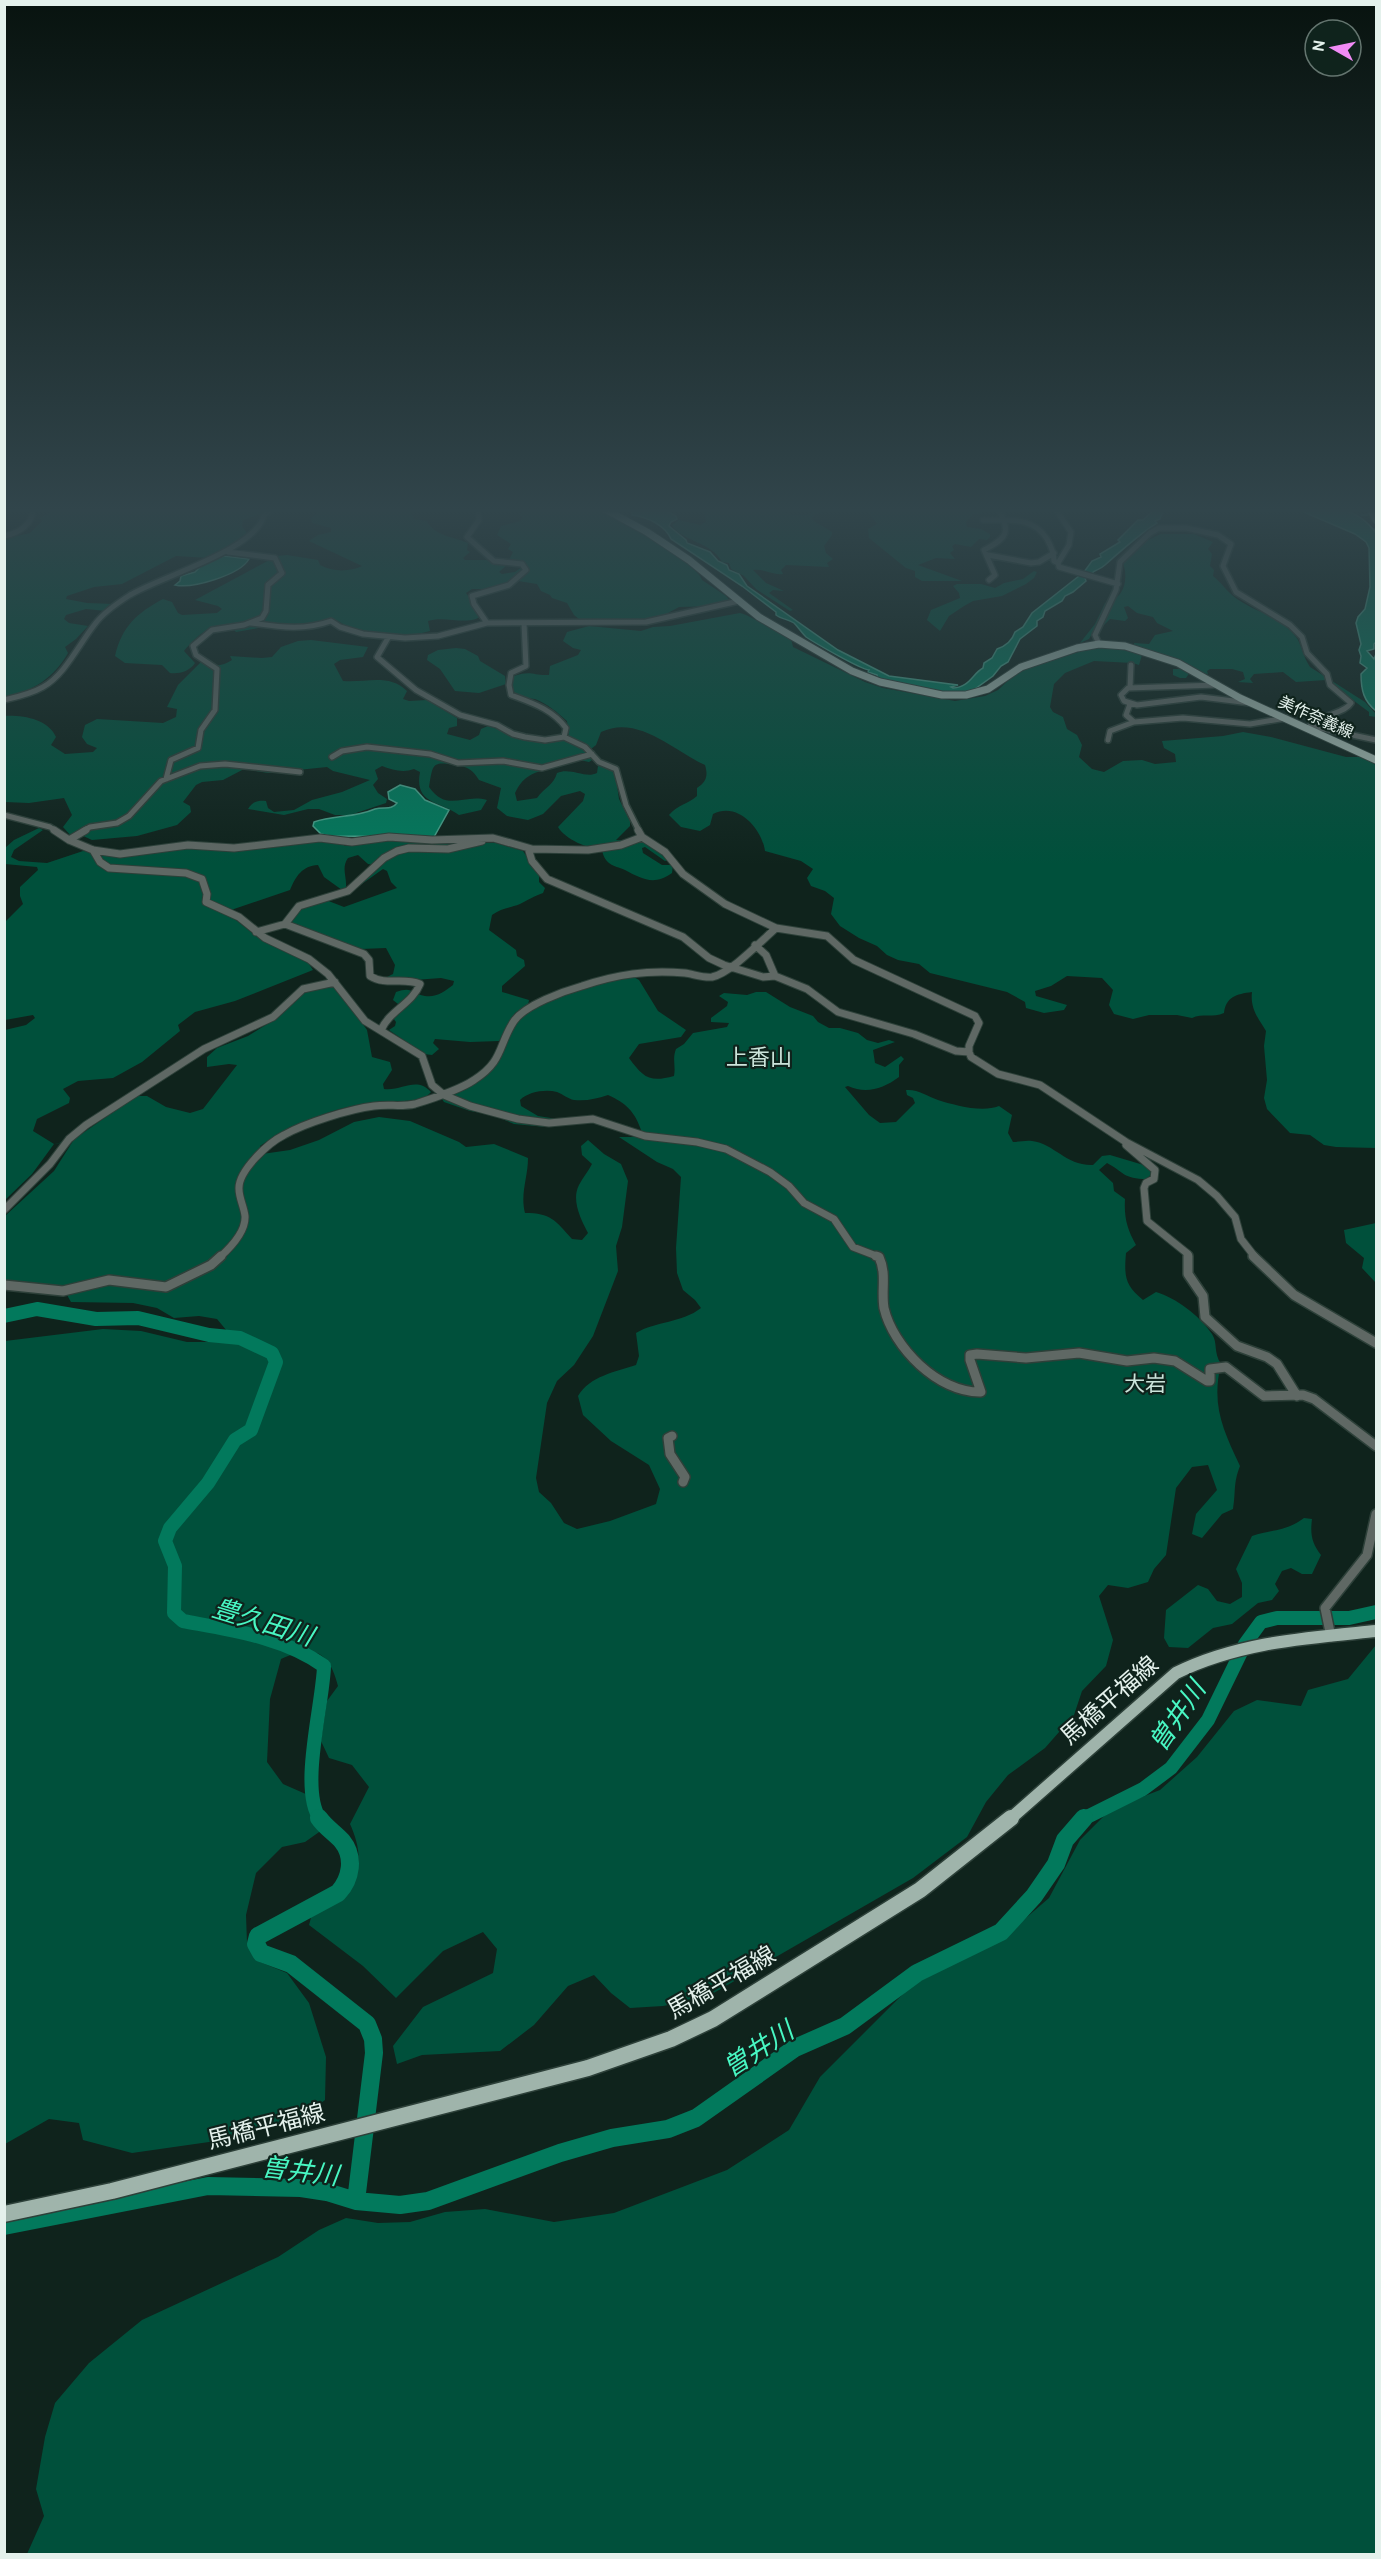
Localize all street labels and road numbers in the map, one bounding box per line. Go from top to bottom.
street label: 美作奈義線 [1276,692,1356,742]
street label: 馬橋平福線 [1054,1650,1164,1750]
street label: 馬橋平福線 [662,1939,780,2025]
street label: 馬橋平福線 [204,2097,328,2155]

